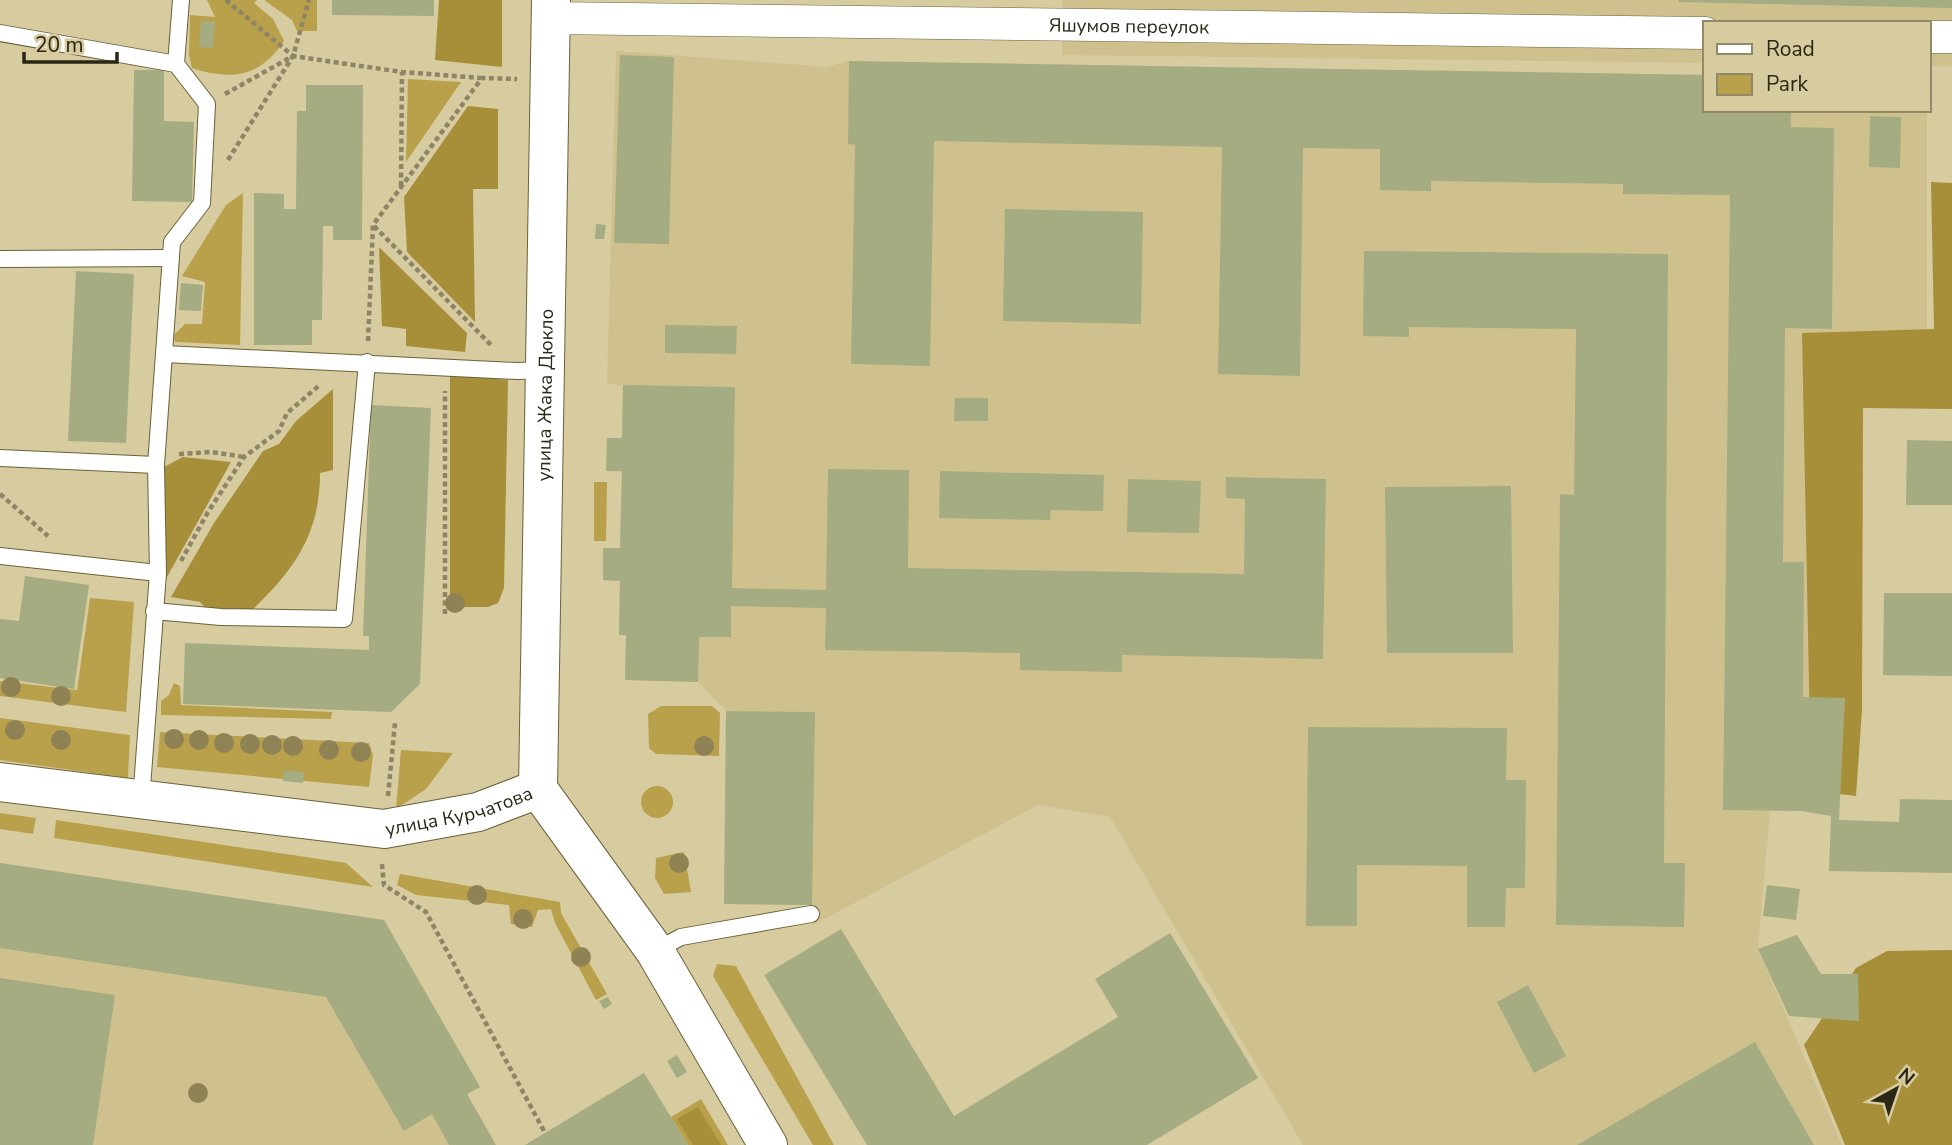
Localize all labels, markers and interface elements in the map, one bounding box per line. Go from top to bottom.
street label: Яшумов переулок [1049,12,1209,41]
scale bar [24,21,117,65]
legend [1703,21,1931,112]
text: 20 m [35,31,84,59]
text: Road [1766,35,1815,63]
text: Park [1766,70,1808,98]
street label: улица Жака Дюкло [531,308,560,482]
street label: улица Курчатова [383,780,537,843]
north arrow [1861,1054,1931,1124]
text: N [1892,1062,1920,1091]

